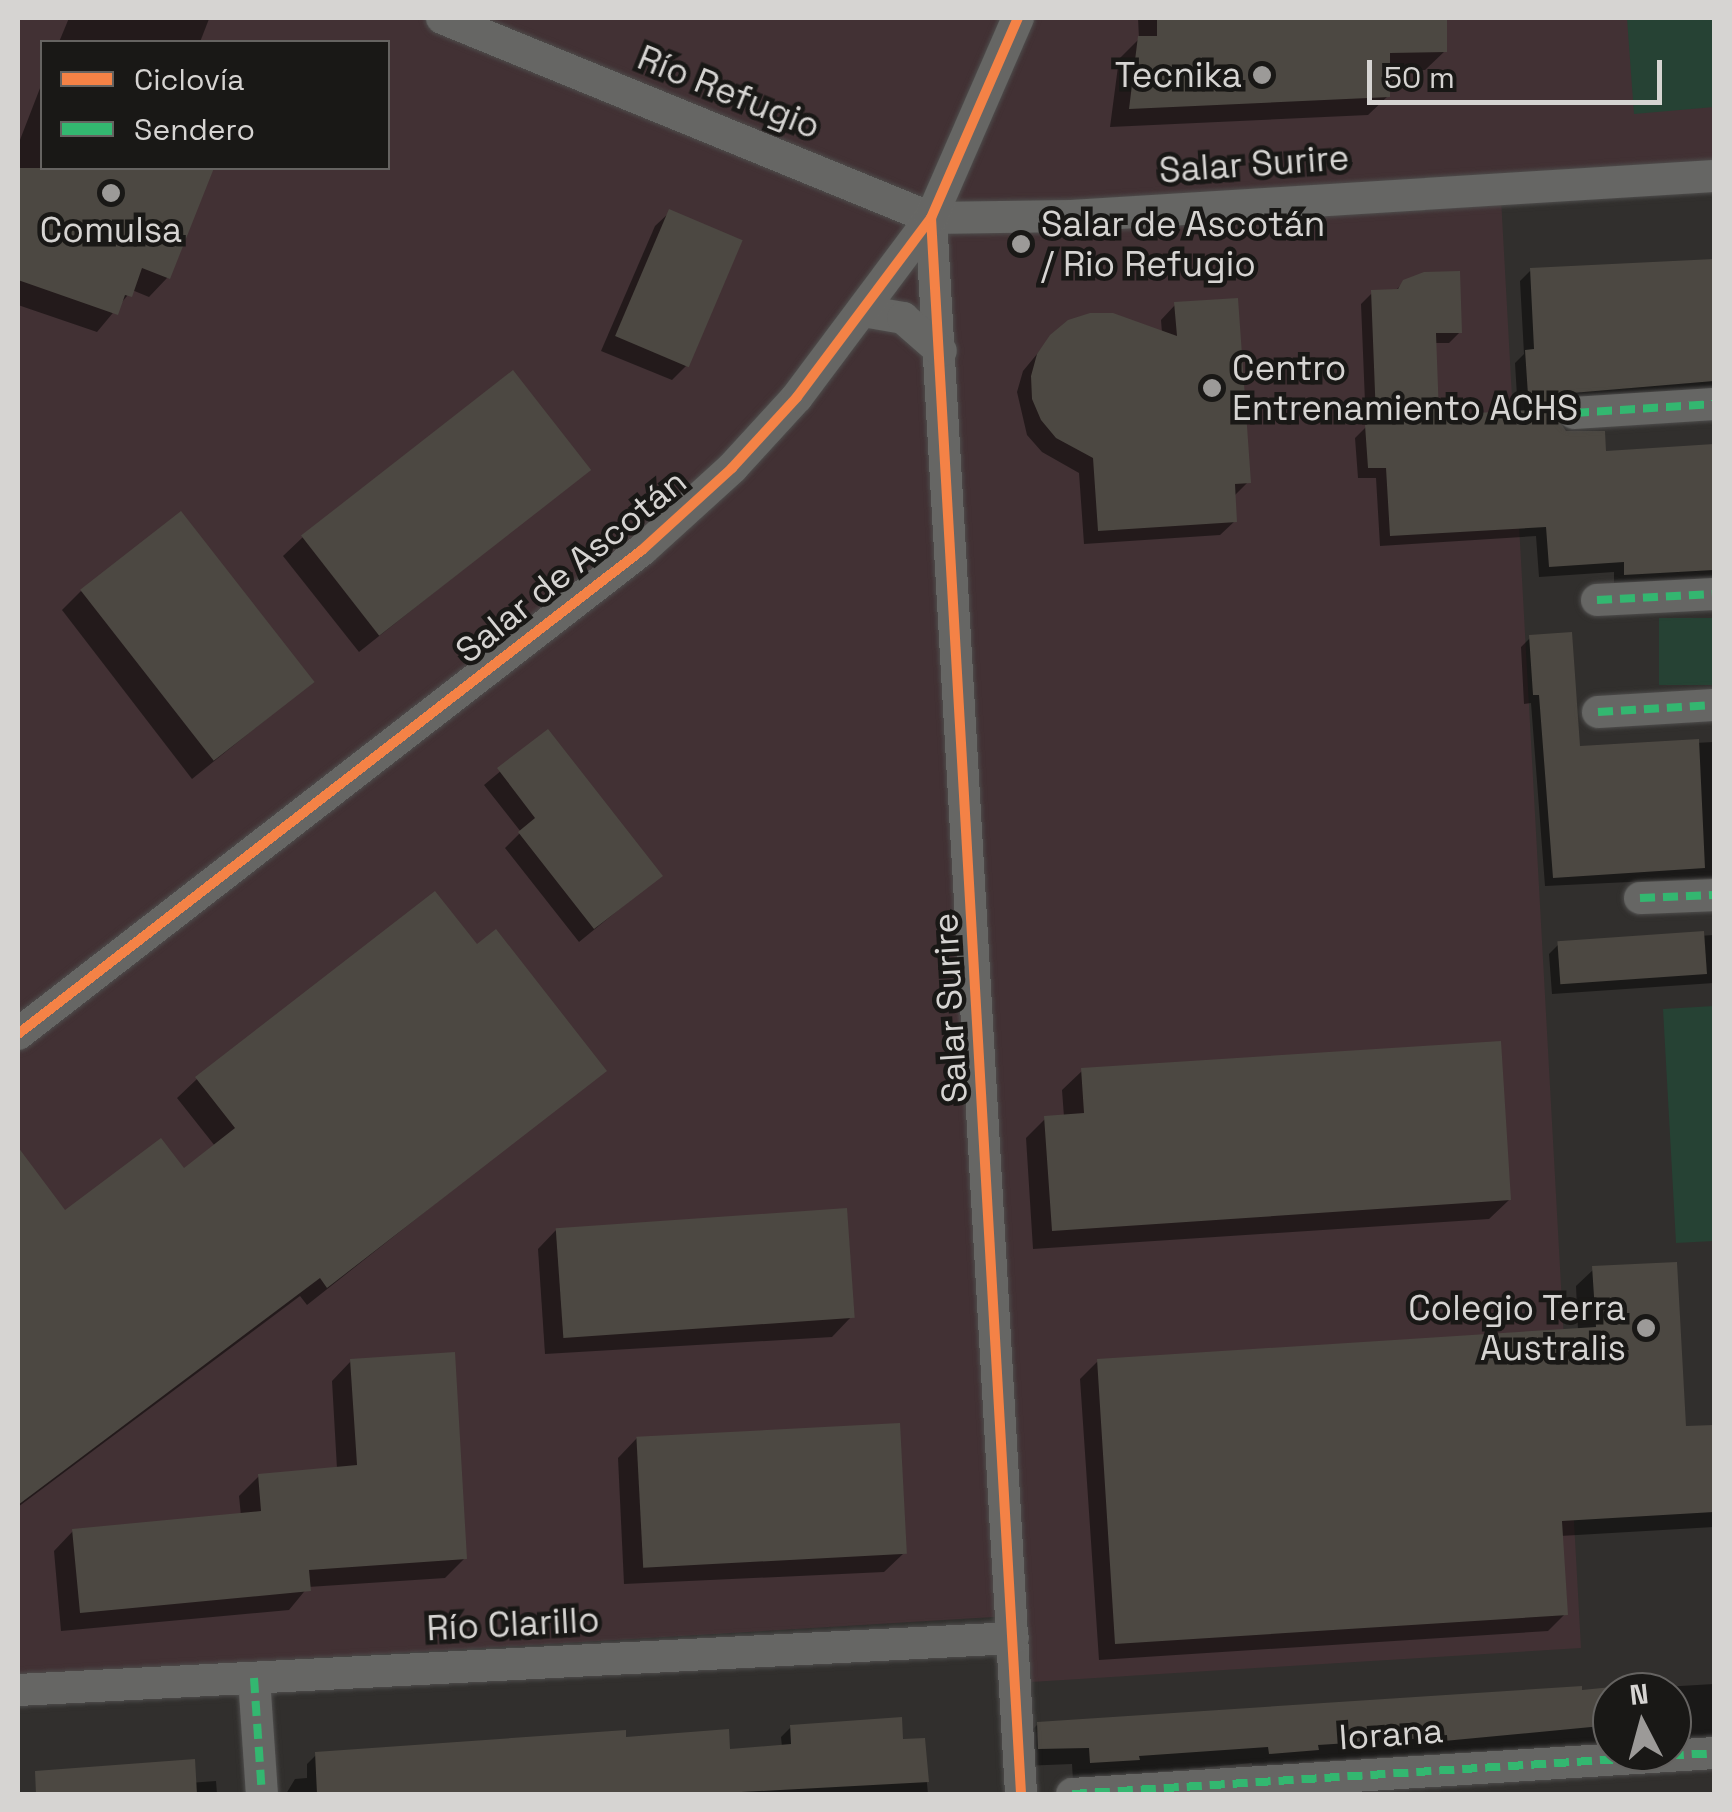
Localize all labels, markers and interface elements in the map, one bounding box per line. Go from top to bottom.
street label: Río Refugio [632,36,826,148]
legend [40,40,390,170]
scale bar [1372,40,1667,102]
place label: Tecnika [1115,54,1242,96]
text: 50 m [1384,58,1455,97]
text: Ciclovía [134,60,245,99]
marker: Tecnika [1251,64,1273,86]
text: Sendero [134,110,255,149]
street label: Salar Surire [1158,136,1350,192]
marker: Comulsa [100,182,122,204]
place label: Salar de Ascotán / Rio Refugio [1041,203,1326,285]
place label: Comulsa [40,209,182,251]
marker: Salar de Ascotán / Rio Refugio [1010,233,1032,255]
place label: Centro Entrenamiento ACHS [1232,347,1579,429]
marker: Centro Entrenamiento ACHS [1201,377,1223,399]
street label: Salar de Ascotán [447,460,695,672]
street label: Salar Surire [924,912,976,1104]
place label: Colegio Terra Australis [1407,1287,1626,1369]
marker: Colegio Terra Australis [1635,1317,1657,1339]
street label: Río Clarillo [426,1599,600,1649]
north arrow [1592,1672,1692,1772]
text: N [1628,1675,1650,1713]
street label: Iorana [1337,1709,1445,1759]

